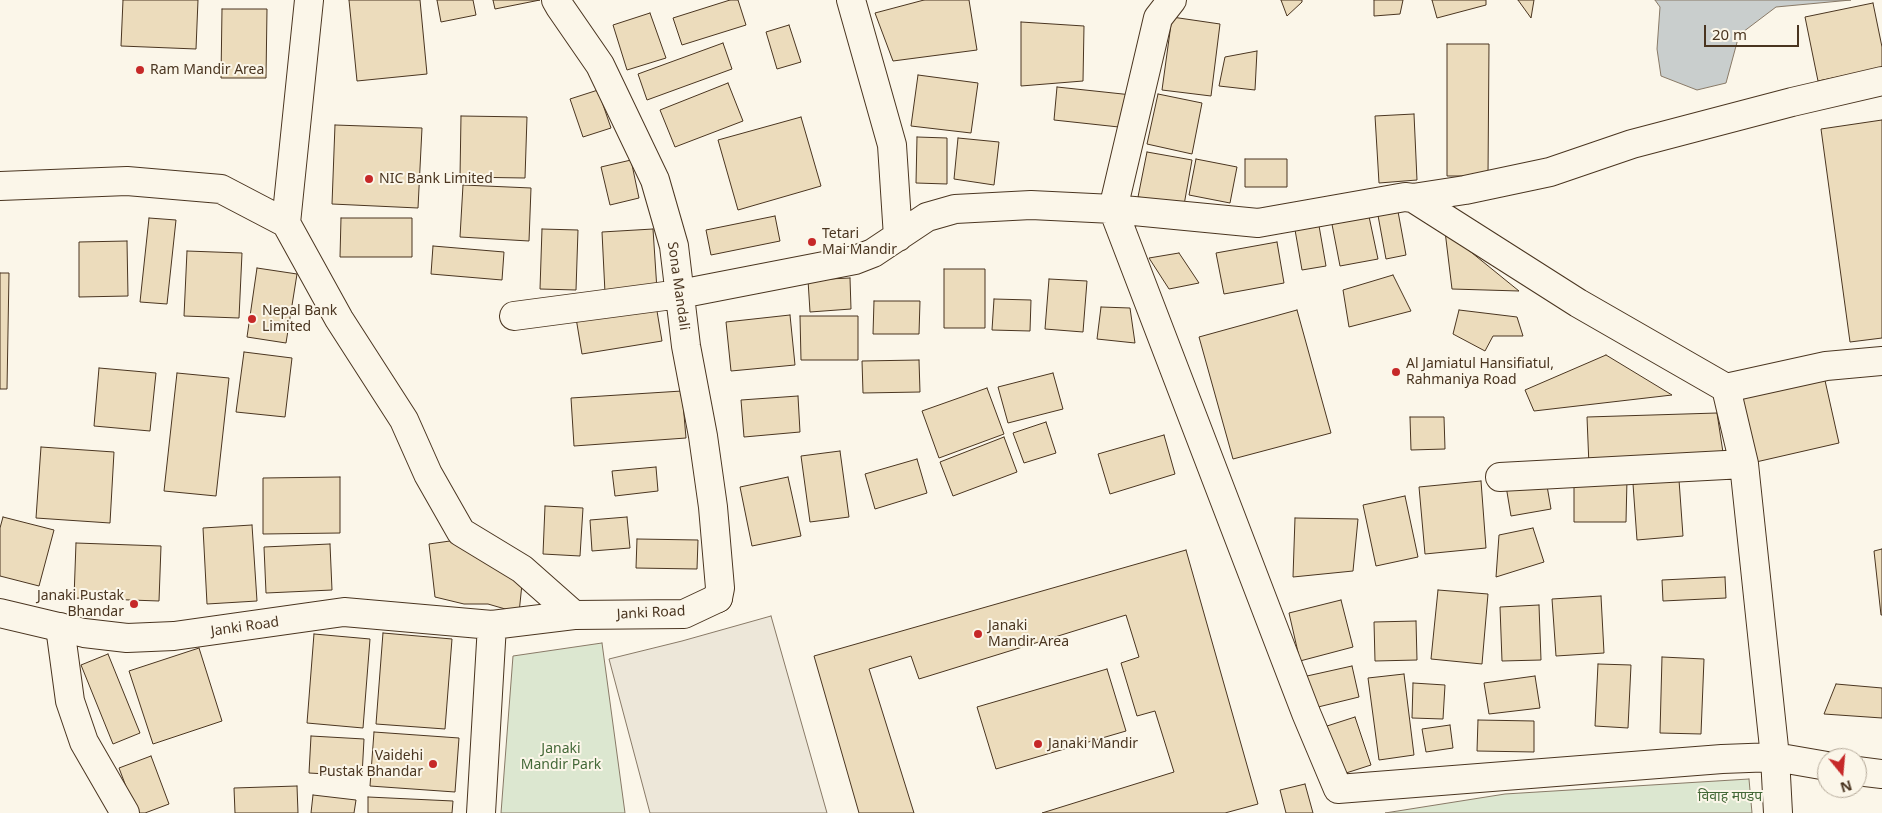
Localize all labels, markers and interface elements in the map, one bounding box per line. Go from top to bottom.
scale bar [1707,15,1802,47]
text: 20 m [1712,24,1747,44]
place label: Ram Mandir Area [150,62,264,78]
marker: Ram Mandir Area [134,64,146,76]
place label: NIC Bank Limited [379,171,493,187]
marker: NIC Bank Limited [363,173,375,185]
place label: Tetari Mai Mandir [822,226,897,258]
marker: Tetari Mai Mandir [806,236,818,248]
street label: Sona Mandali [663,241,693,331]
place label: Nepal Bank Limited [262,303,337,336]
marker: Nepal Bank Limited [246,313,258,325]
place label: Al Jamiatul Hansifiatul, Rahmaniya Road [1406,356,1554,388]
marker: Al Jamiatul Hansifiatul, Rahmaniya Road [1390,366,1402,378]
place label: Janaki Pustak Bhandar [37,588,124,620]
marker: Janaki Pustak Bhandar [128,598,140,610]
street label: Janki Road [616,603,686,623]
street label: Janki Road [210,614,280,640]
place label: Janaki Mandir Area [988,618,1069,650]
marker: Janaki Mandir Area [972,628,984,640]
place label: Janaki Mandir [1048,736,1138,752]
marker: Janaki Mandir [1032,738,1044,750]
park label: Janaki Mandir Park [521,741,601,774]
place label: Vaidehi Pustak Bhandar [319,748,423,780]
north arrow [1817,748,1867,798]
marker: Vaidehi Pustak Bhandar [427,758,439,770]
text: N [1838,776,1854,798]
park label: विवाह मण्डप [1698,789,1762,805]

